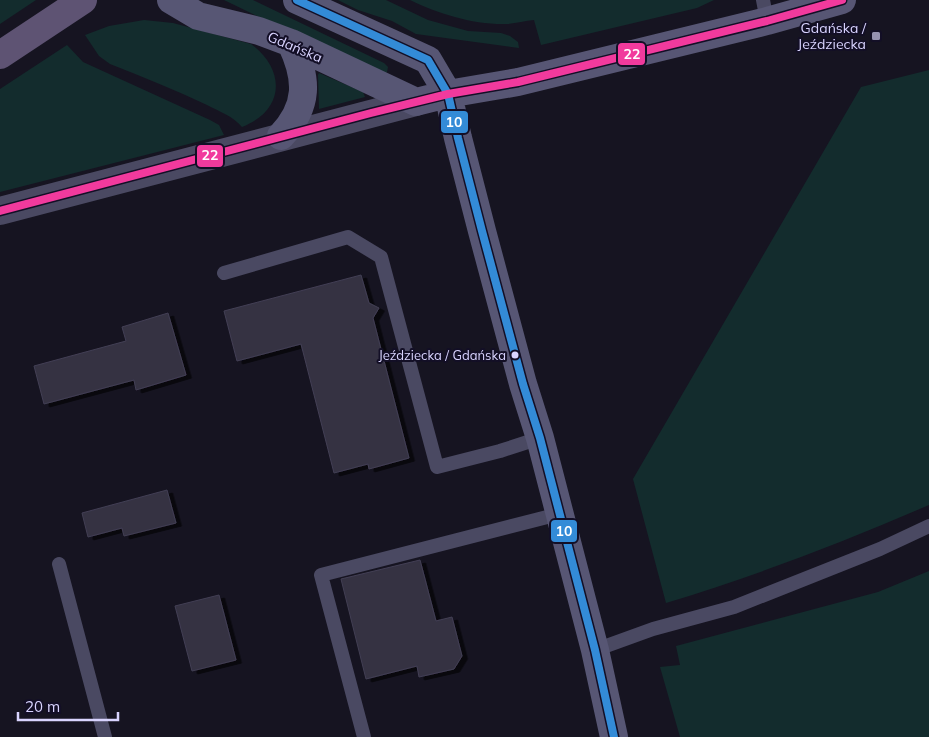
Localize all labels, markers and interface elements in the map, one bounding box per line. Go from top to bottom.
place label: Gdańska / Jeździecka [798,19,867,53]
street label: Gdańska [265,27,325,67]
marker: Gdańska / Jeździecka [870,30,882,42]
line badge: 22 [617,42,646,66]
text: 22 [624,45,640,63]
line badge: 10 [440,110,469,134]
text: 10 [446,113,462,131]
line badge: 22 [196,144,224,168]
text: 22 [202,146,218,164]
place label: Jeździecka / Gdańska [378,347,506,363]
marker: Jeździecka / Gdańska [510,350,520,360]
line badge: 10 [550,519,578,543]
text: 10 [556,522,572,540]
scale bar [18,690,118,722]
text: 20 m [25,697,60,716]

